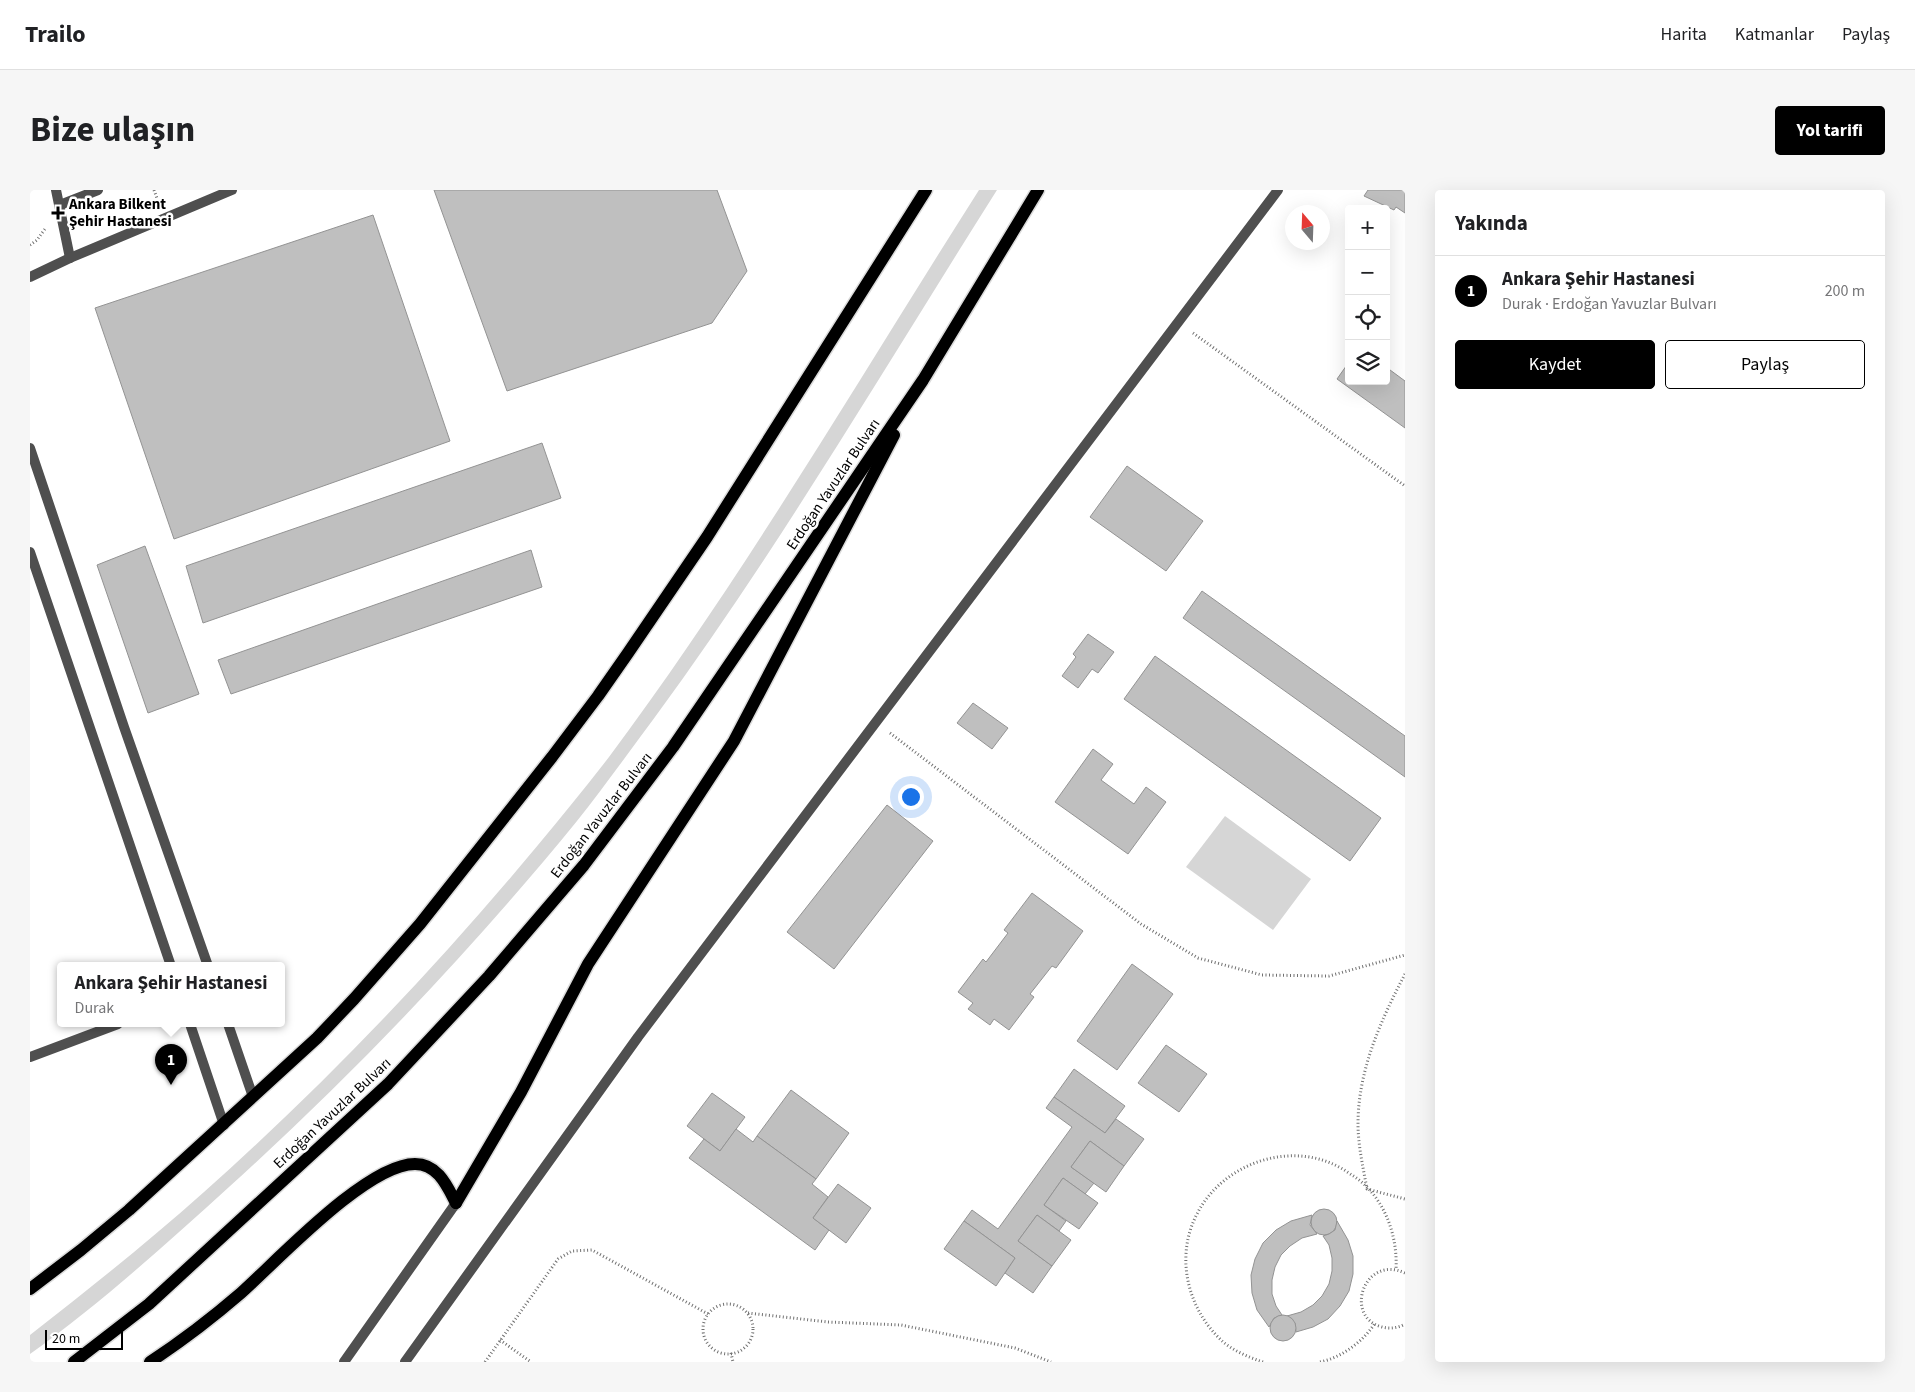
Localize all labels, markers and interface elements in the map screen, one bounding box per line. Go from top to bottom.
text: Trailo [25,17,86,52]
text: Harita [1661,22,1707,47]
text: Katmanlar [1735,22,1814,47]
text: Paylaş [1842,22,1890,47]
text: Bize ulaşın [30,105,195,155]
button: Yol tarifi [1775,106,1885,155]
place label: Ankara Bilkent Şehir Hastanesi [68,194,172,232]
north arrow [1285,205,1330,250]
map controls [1345,205,1390,385]
button: + [1345,205,1390,250]
marker: Ankara Bilkent Şehir Hastanesi [51,206,65,220]
text: Yakında [1455,208,1528,238]
button: − [1345,250,1390,295]
text: Ankara Şehir Hastanesi [1502,266,1695,293]
text: 1 [1467,280,1475,302]
text: 200 m [1825,280,1865,302]
text: Durak · Erdoğan Yavuzlar Bulvarı [1502,293,1717,315]
button: locate [1345,295,1390,340]
button: layers [1345,340,1390,385]
button: Kaydet [1455,340,1655,389]
button: Paylaş [1665,340,1865,389]
street label: Erdoğan Yavuzlar Bulvarı [782,414,885,554]
street label: Erdoğan Yavuzlar Bulvarı [546,748,657,883]
your location [898,784,924,810]
popup [57,962,285,1027]
text: Ankara Şehir Hastanesi [75,970,267,997]
text: Durak [75,997,114,1019]
pin: 1 [155,1044,187,1085]
street label: Erdoğan Yavuzlar Bulvarı [269,1053,396,1174]
scale bar [45,1327,122,1350]
text: 20 m [52,1329,80,1349]

